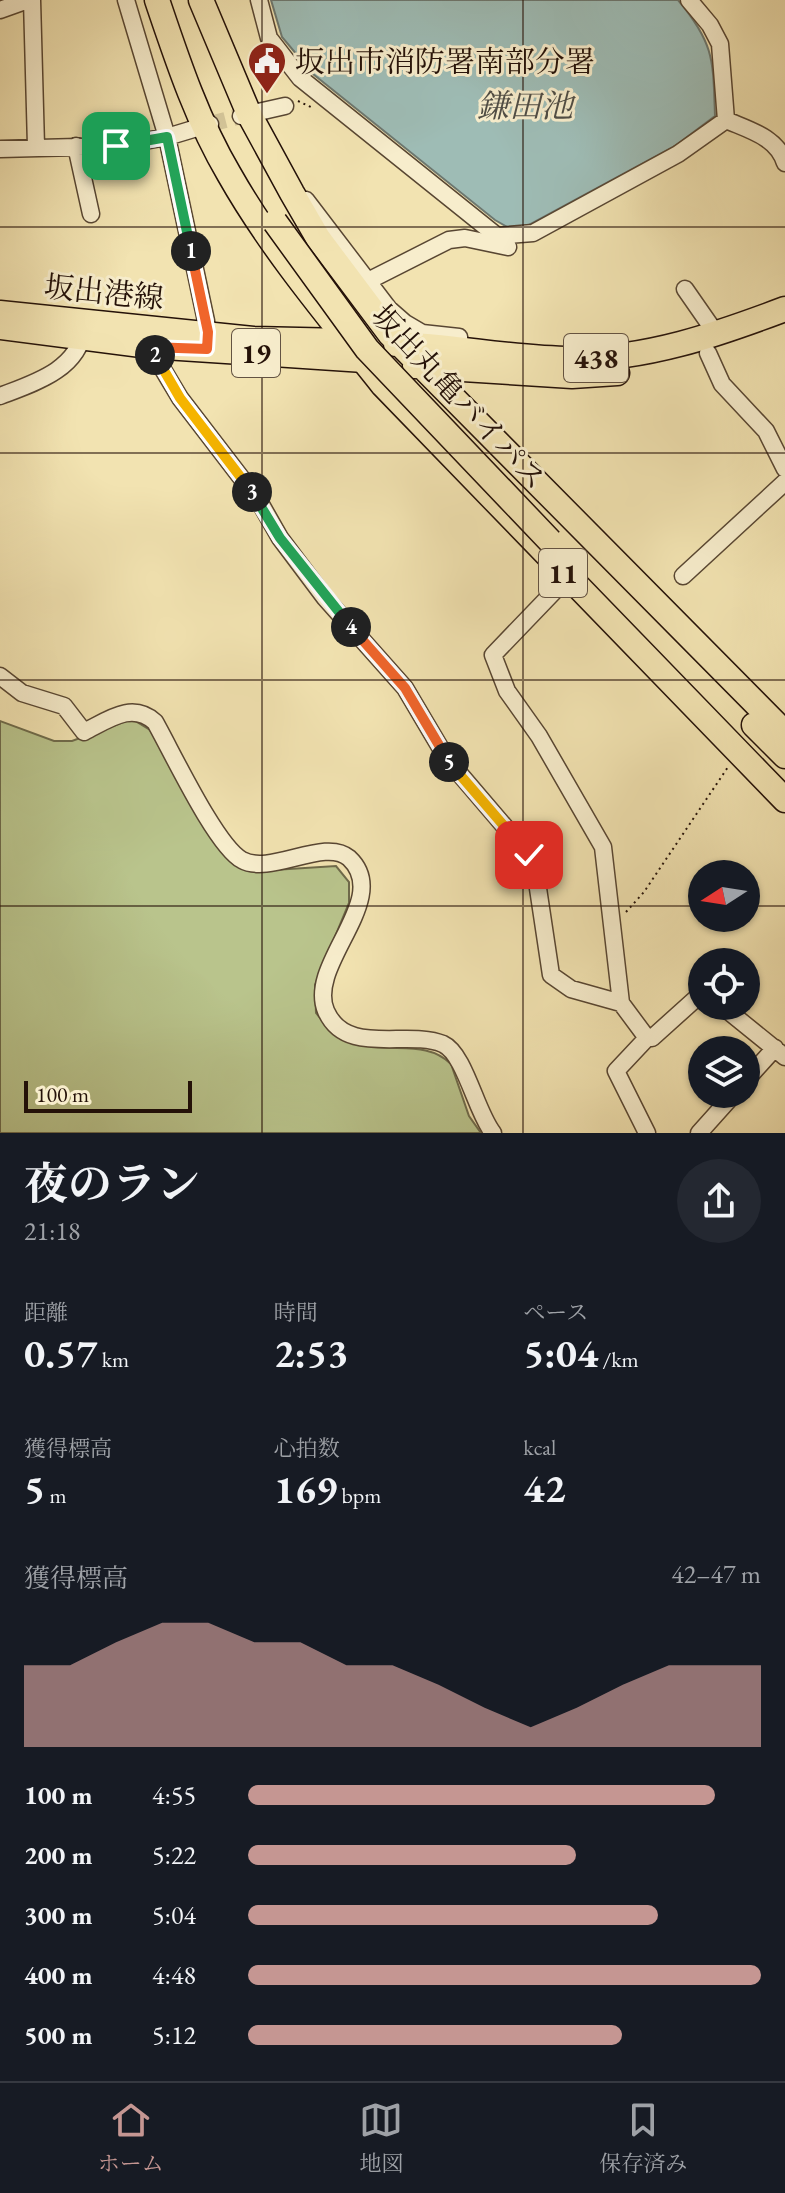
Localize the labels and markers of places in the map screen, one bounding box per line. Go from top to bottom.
public building icon: 坂出市消防署南部分署 [246,40,288,95]
place label: 坂出市消防署南部分署 [295,42,595,81]
pin [82,112,150,180]
pin: 1 [171,231,211,271]
pin: 2 [135,335,175,375]
pin: 3 [232,472,272,512]
pin: 4 [331,607,371,647]
pin: 5 [429,742,469,782]
pin [495,821,563,889]

